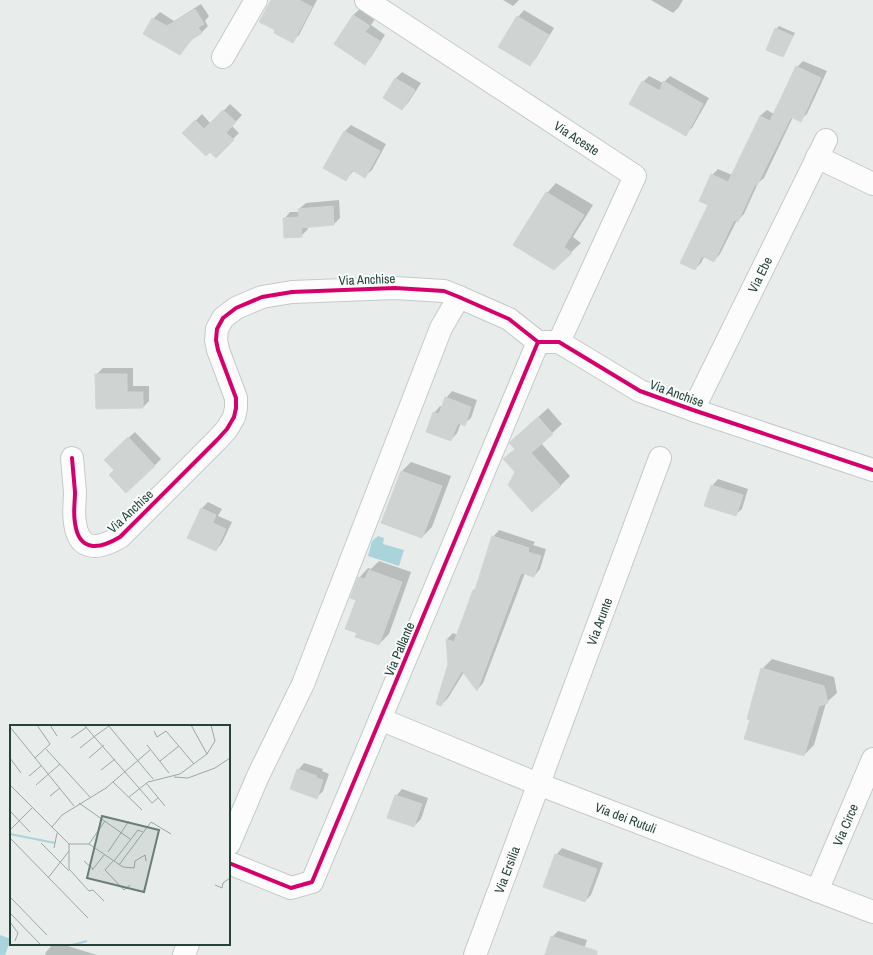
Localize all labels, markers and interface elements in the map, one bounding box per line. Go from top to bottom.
street label: Via Aceste [551,117,603,159]
street label: Via Ebe [744,254,776,295]
street label: Via Anchise [338,270,396,289]
street label: Via Anchise [647,376,706,411]
street label: Via Anchise [104,486,157,537]
street label: Via Arunte [583,595,616,648]
street label: Via Pallante [380,619,419,679]
inset map [10,725,230,945]
street label: Via dei Rutuli [593,799,659,838]
street label: Via Circe [829,801,862,849]
street label: Via Ersilia [491,844,524,896]

